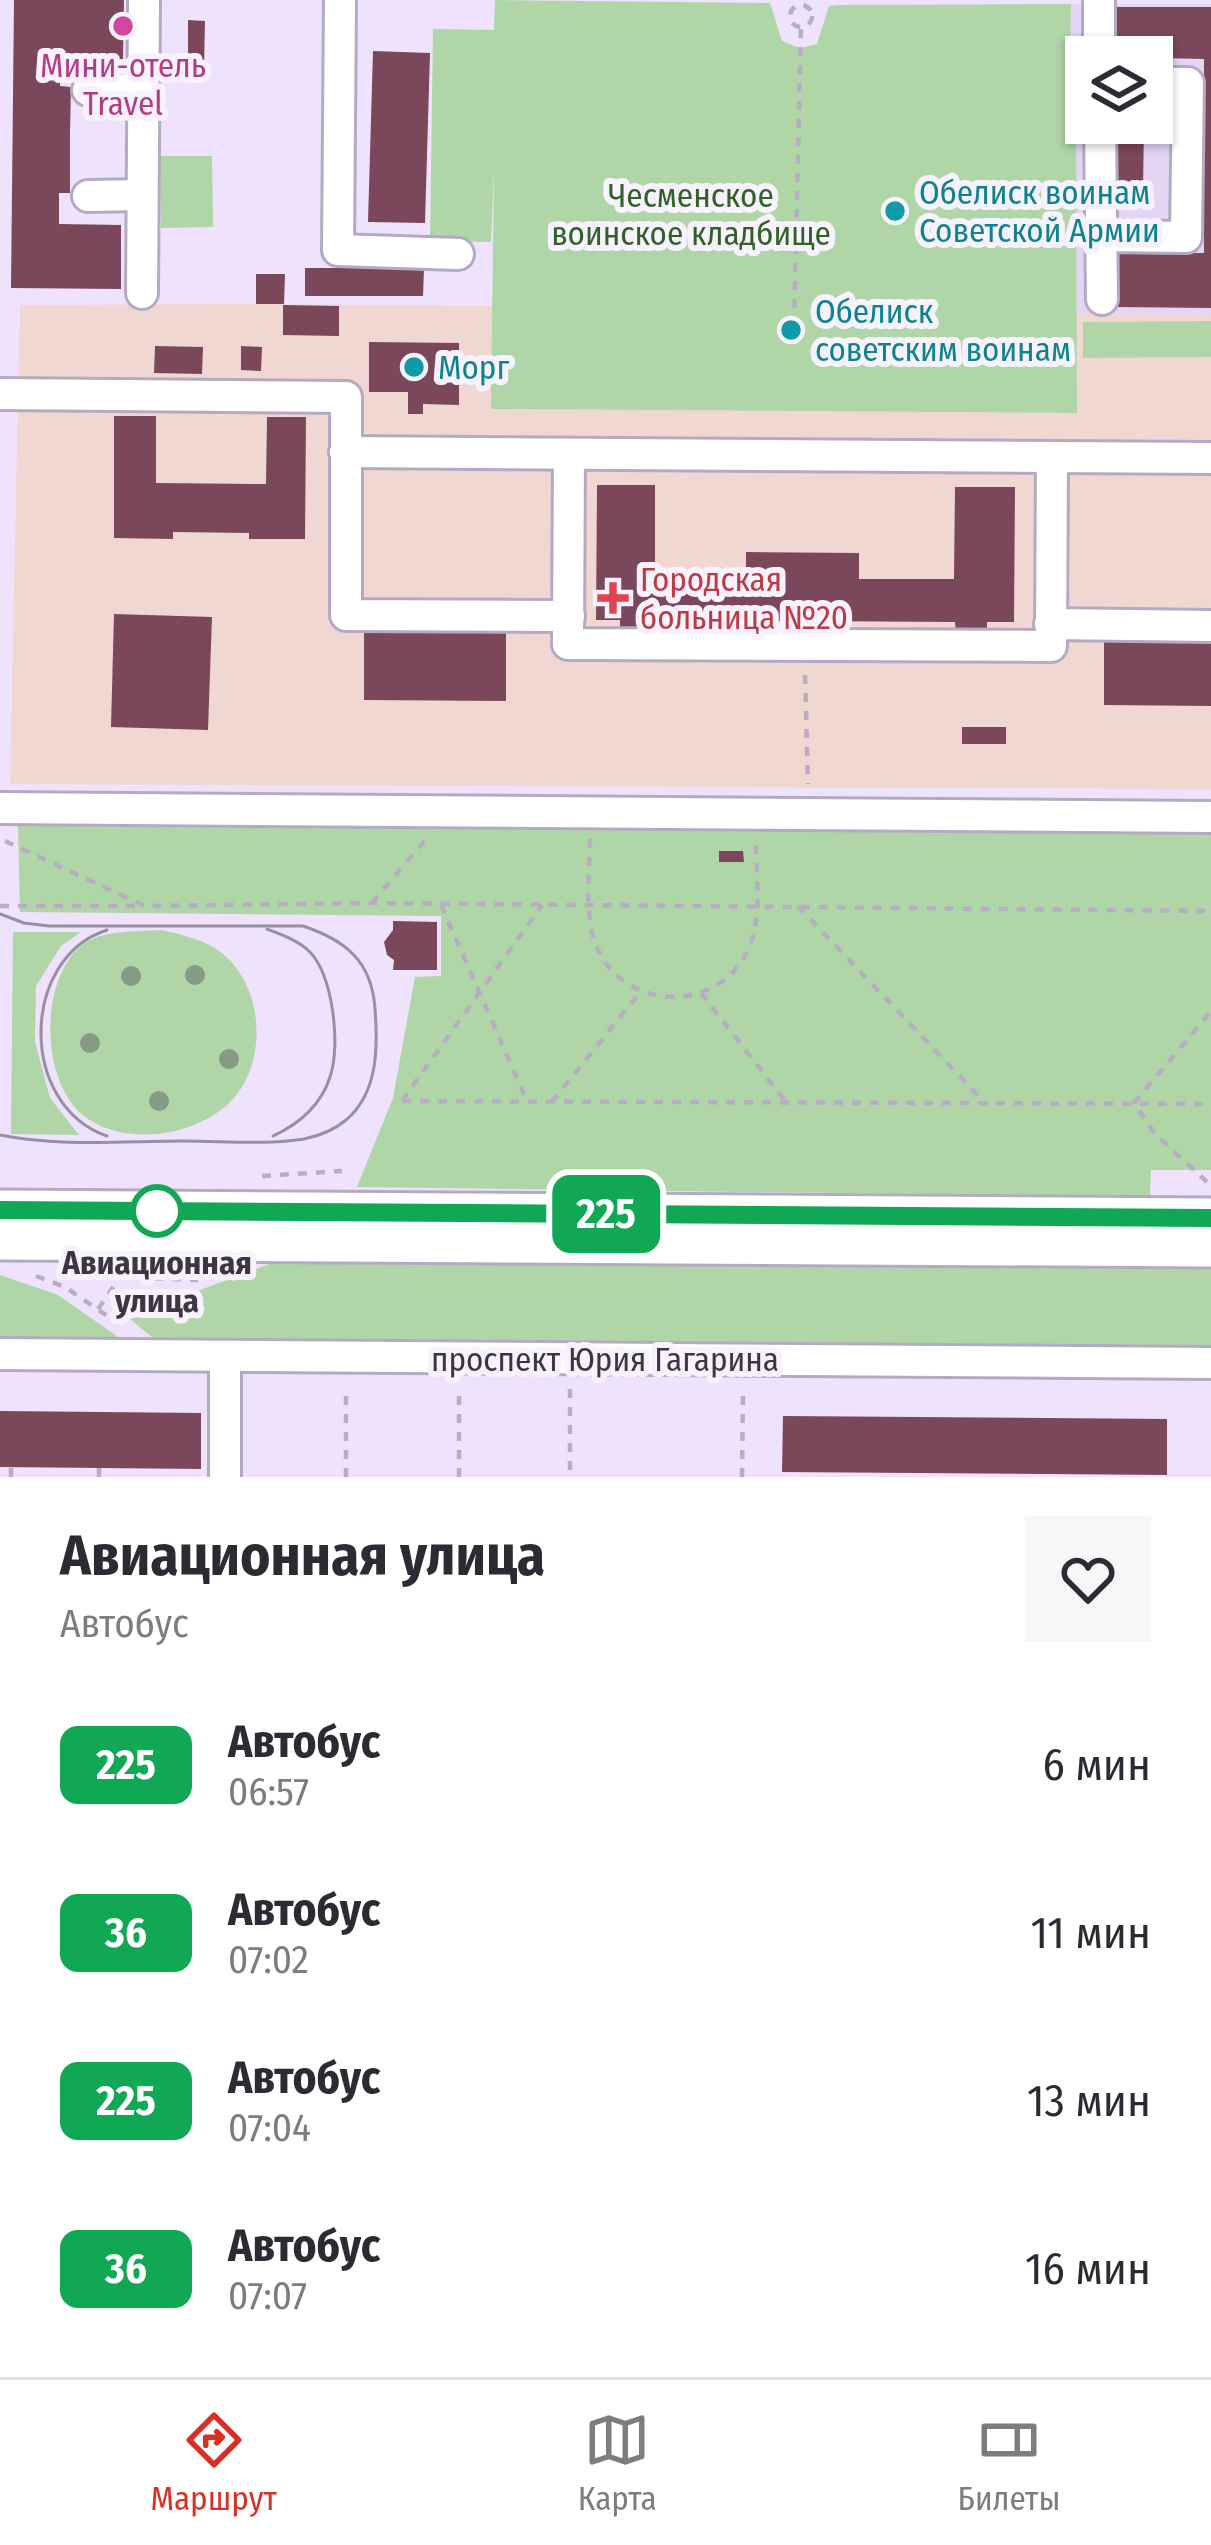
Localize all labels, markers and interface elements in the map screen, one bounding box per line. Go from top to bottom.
marker: Мини-отель Travel [110,13,136,39]
map controls [1065,36,1173,144]
button: layers [1065,36,1173,144]
place label: Мини-отель Travel [40,46,206,124]
place label: Обелиск воинам Советской Армии [919,173,1160,251]
park label: Чесменское воинское кладбище [551,176,831,254]
marker: Обелиск воинам Советской Армии [882,198,908,224]
place label: Обелиск советским воинам [815,292,1071,370]
marker: Обелиск советским воинам [778,317,804,343]
place label: Морг [438,348,509,388]
marker: Морг [401,354,427,380]
place label: Городская больница №20 [640,560,848,638]
marker: Городская больница №20 [597,582,629,614]
line badge: 225 [537,1175,675,1253]
marker: Авиационная улица [132,1186,182,1236]
text: 225 [576,1189,636,1239]
place label: Авиационная улица [61,1243,252,1321]
street label: проспект Юрия Гагарина [431,1340,779,1380]
button: heart [1025,1516,1151,1642]
text: Авиационная улица [60,1522,545,1590]
text: Автобус [60,1601,189,1647]
text: Автобус [228,1715,380,1769]
text: 6 мин [1043,1738,1151,1792]
text: 225 [96,1740,156,1790]
text: 06:57 [228,1769,309,1815]
text: Автобус [228,1883,380,1937]
text: 11 мин [1030,1906,1151,1960]
text: 36 [105,1908,147,1958]
text: 07:02 [228,1937,309,1983]
text: Автобус [228,2051,380,2105]
text: 13 мин [1027,2074,1151,2128]
text: 225 [96,2076,156,2126]
text: 07:04 [228,2105,311,2151]
text: Автобус [228,2219,380,2273]
text: 16 мин [1025,2242,1151,2296]
text: 36 [105,2244,147,2294]
text: 07:07 [228,2273,307,2319]
tab: Маршрут [150,2407,277,2519]
tab: Карта [578,2407,657,2519]
tab: Билеты [958,2407,1060,2519]

